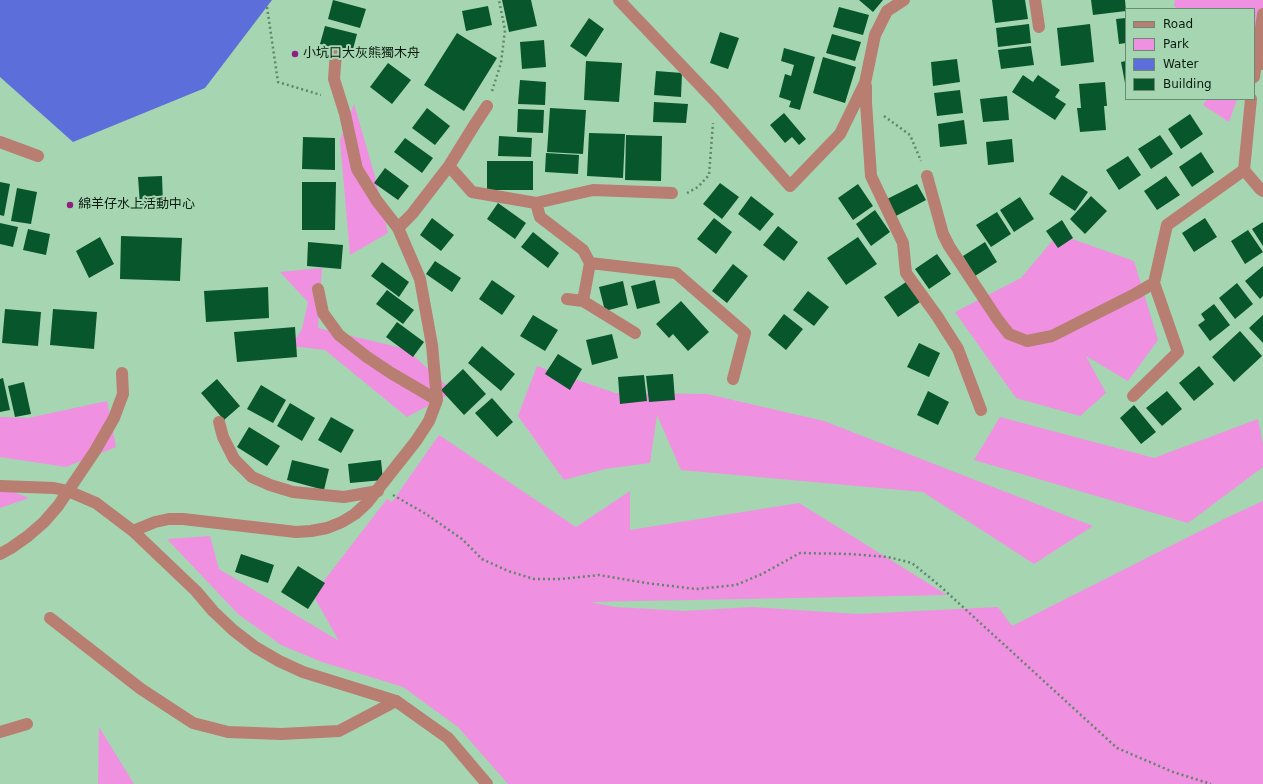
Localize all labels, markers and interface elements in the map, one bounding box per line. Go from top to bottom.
legend [1125,8,1255,100]
text: Road [1163,17,1193,31]
text: Park [1163,37,1189,51]
place label: 小坑口大灰熊獨木舟 [303,46,420,62]
marker: 小坑口大灰熊獨木舟 [290,49,300,59]
text: Water [1163,57,1198,71]
text: Building [1163,77,1212,91]
place label: 綿羊仔水上活動中心 [78,197,195,213]
marker: 綿羊仔水上活動中心 [65,200,75,210]

